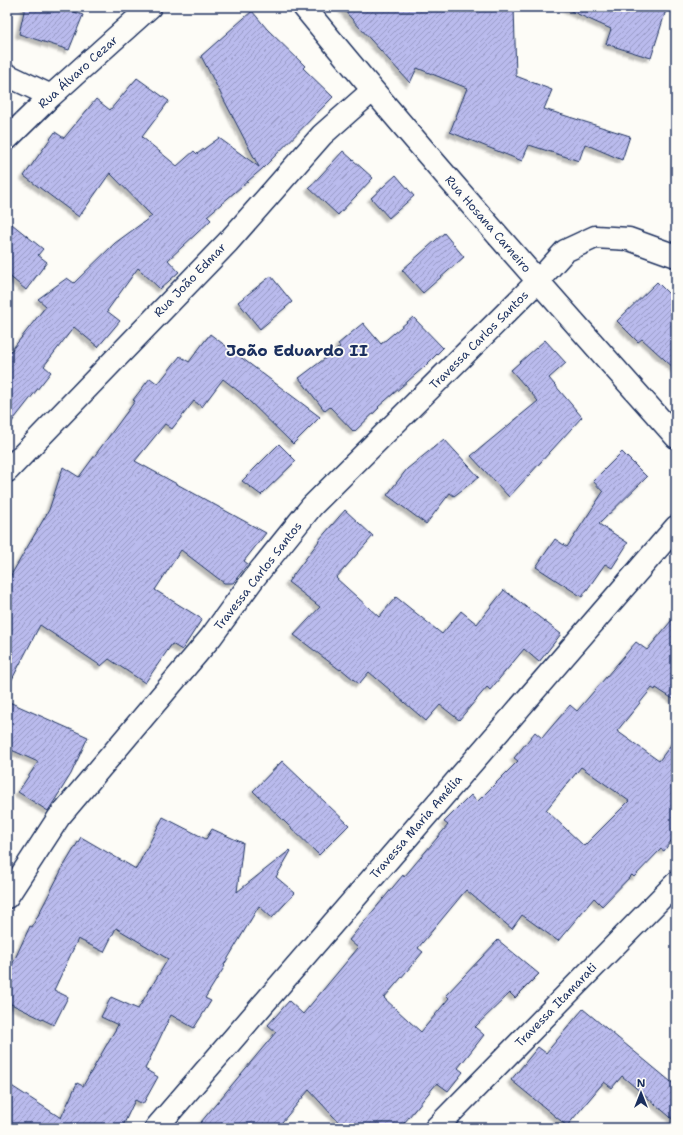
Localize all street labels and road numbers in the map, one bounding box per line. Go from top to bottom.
street label: Rua Álvaro Cezar [35,32,121,112]
street label: Rua Hosana Carneiro [441,172,535,276]
street label: Rua João Edmar [150,239,230,321]
street label: Travessa Carlos Santos [426,287,532,393]
street label: Travessa Carlos Santos [211,518,305,634]
street label: Travessa Maria Amélia [366,771,466,882]
street label: Travessa Itamarati [512,959,600,1051]

